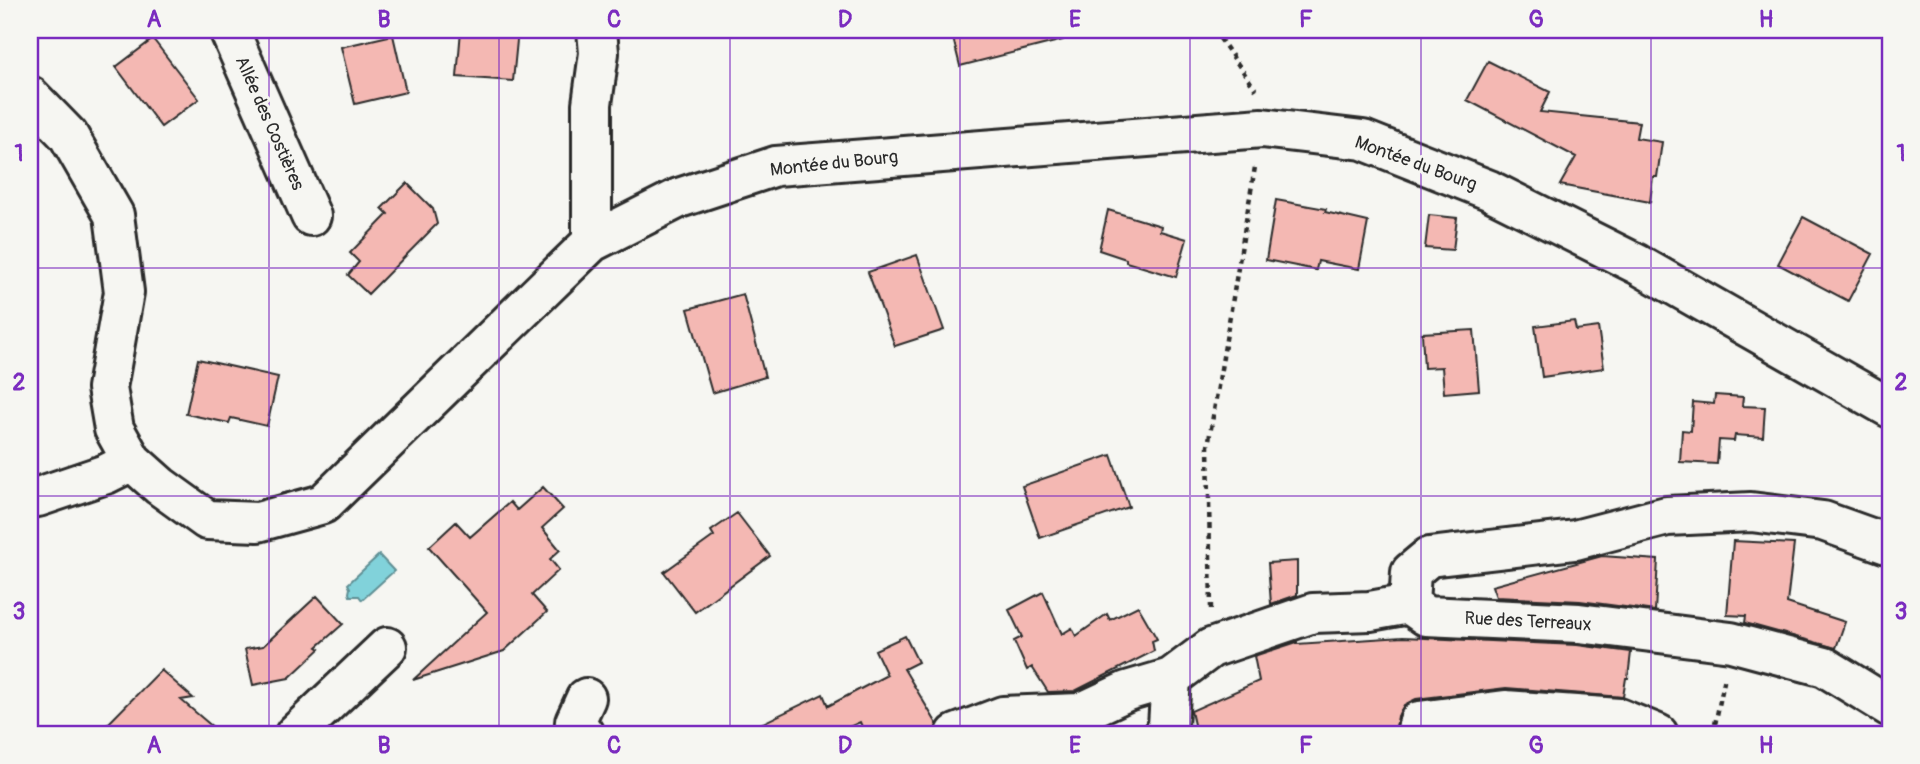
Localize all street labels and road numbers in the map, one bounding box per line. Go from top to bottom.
street label: Allée des Costières [230,53,309,194]
street label: Montée du Bourg [1352,131,1480,196]
street label: Montée du Bourg [769,145,899,182]
street label: Rue des Terreaux [1464,607,1592,636]

